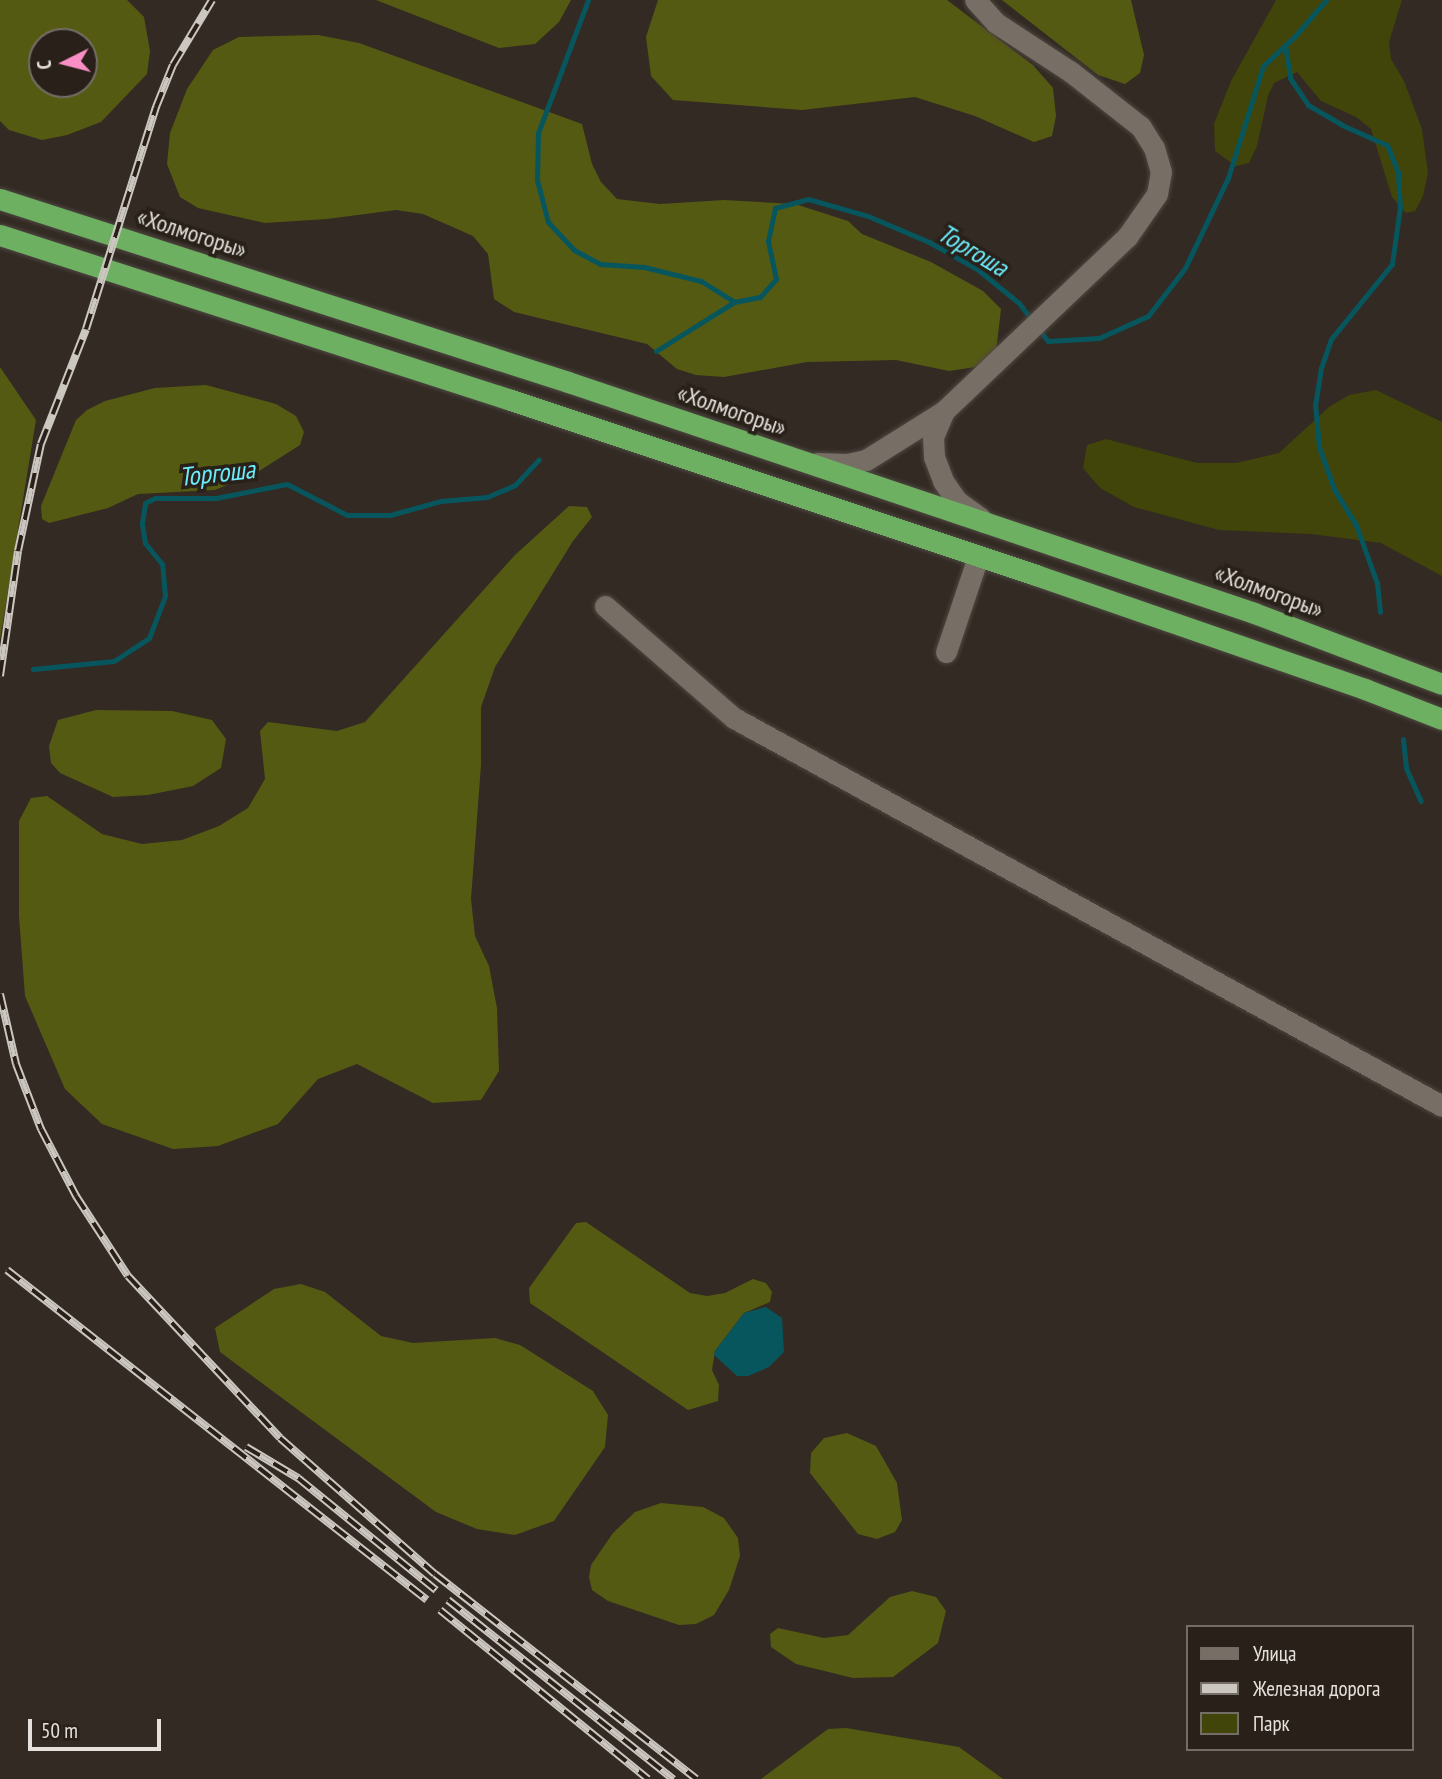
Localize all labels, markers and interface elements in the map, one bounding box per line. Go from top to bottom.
north arrow [28,28,98,98]
text: С [32,59,56,71]
street label: «Холмогоры» [134,202,250,264]
water label: Торгоша [932,217,1014,283]
street label: «Холмогоры» [674,378,790,442]
water label: Торгоша [178,454,256,492]
street label: «Холмогоры» [1211,558,1327,624]
legend [1186,1625,1414,1751]
text: Улица [1253,1640,1296,1667]
text: Железная дорога [1253,1675,1380,1702]
scale bar [32,1706,164,1750]
text: Парк [1253,1710,1290,1737]
text: 50 m [41,1717,78,1744]

